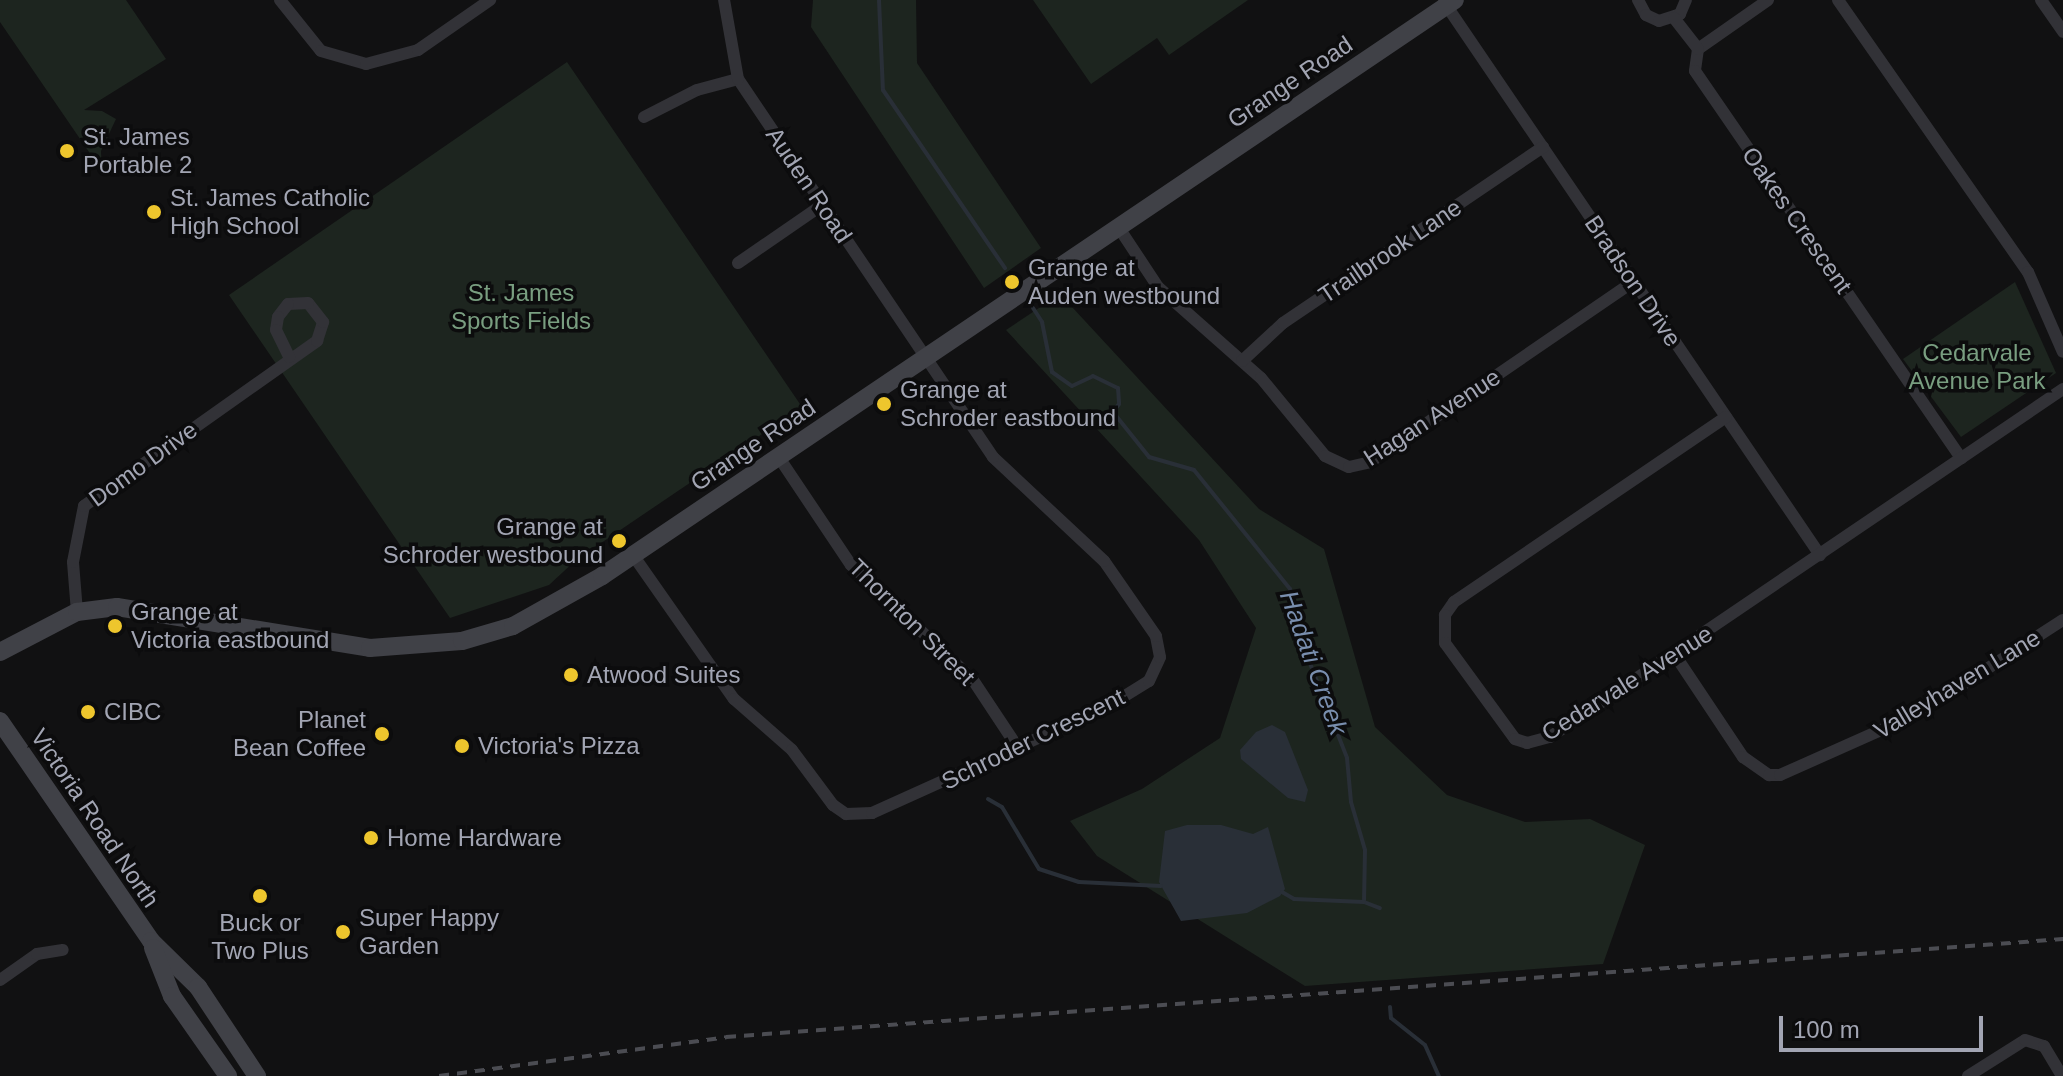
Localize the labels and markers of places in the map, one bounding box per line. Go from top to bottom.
place label: St. James Portable 2 [83,123,192,179]
marker: St. James Portable 2 [58,142,76,160]
place label: St. James Catholic High School [170,184,370,240]
marker: St. James Catholic High School [145,203,163,221]
place label: Grange at Auden westbound [1028,254,1220,310]
marker: Grange at Auden westbound [1003,273,1021,291]
place label: Grange at Schroder eastbound [900,376,1116,432]
marker: Grange at Schroder eastbound [875,395,893,413]
place label: Grange at Schroder westbound [383,513,603,569]
marker: Grange at Schroder westbound [610,532,628,550]
place label: Grange at Victoria eastbound [131,598,329,654]
marker: Grange at Victoria eastbound [106,617,124,635]
place label: Atwood Suites [587,661,740,689]
marker: Atwood Suites [562,666,580,684]
place label: CIBC [104,698,161,726]
marker: CIBC [79,703,97,721]
place label: Planet Bean Coffee [233,706,366,762]
marker: Planet Bean Coffee [373,725,391,743]
place label: Victoria's Pizza [478,732,640,760]
marker: Victoria's Pizza [453,737,471,755]
place label: Home Hardware [387,824,562,852]
marker: Home Hardware [362,829,380,847]
marker: Buck or Two Plus [251,887,269,905]
place label: Super Happy Garden [359,904,499,960]
place label: Buck or Two Plus [211,909,309,965]
marker: Super Happy Garden [334,923,352,941]

